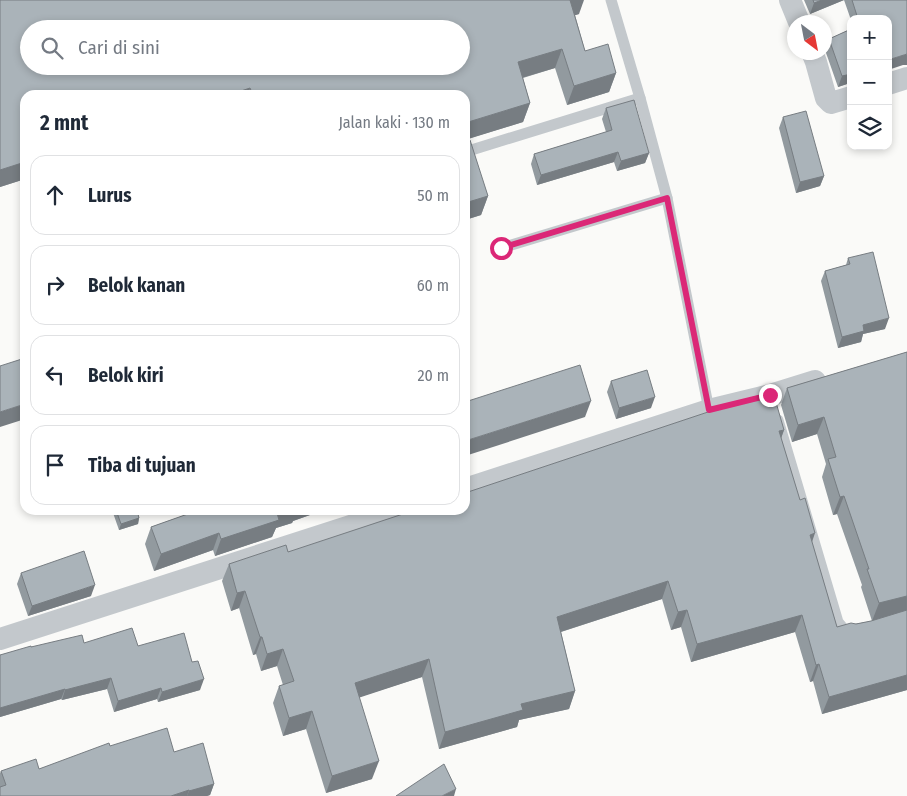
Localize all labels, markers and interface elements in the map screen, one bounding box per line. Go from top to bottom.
north arrow [787,15,832,60]
map controls [847,15,892,150]
button: + [847,15,892,60]
search box [20,20,470,75]
icon: search [38,34,66,62]
text: Cari di sini [78,36,160,59]
button: − [847,60,892,105]
button: layers [847,105,892,150]
text: 2 mnt [40,110,89,136]
text: Jalan kaki · 130 m [338,113,450,132]
icon: ahead [41,181,69,209]
text: Lurus [88,184,132,207]
text: 50 m [417,186,449,205]
route start [490,237,513,260]
icon: right [41,271,69,299]
text: Belok kanan [88,274,185,297]
text: 60 m [417,276,449,295]
icon: left [41,361,69,389]
text: Belok kiri [88,364,164,387]
text: 20 m [418,366,449,385]
route end [759,384,782,407]
icon: arrive [41,451,69,479]
text: Tiba di tujuan [88,454,196,477]

